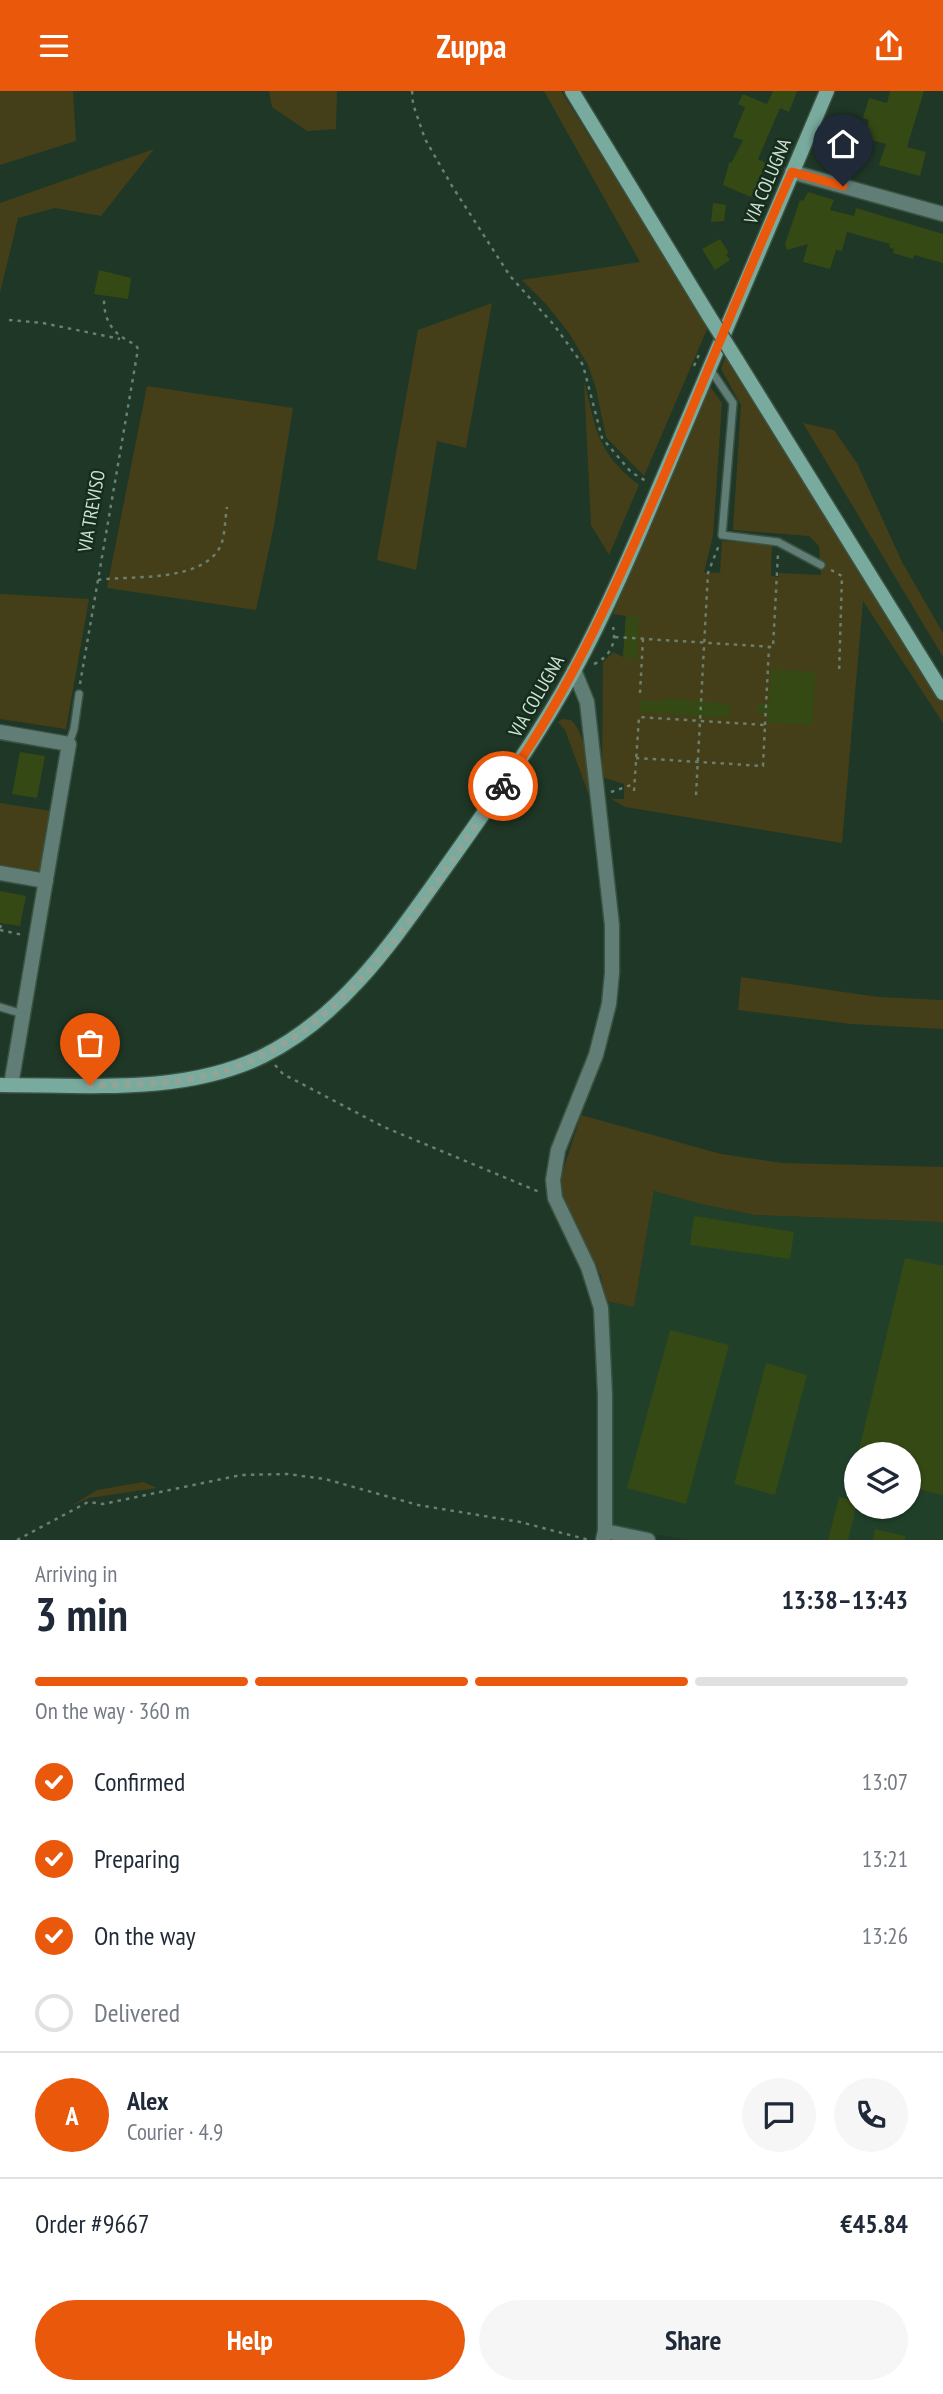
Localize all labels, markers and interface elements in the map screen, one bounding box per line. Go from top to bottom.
text: Zuppa [436,25,507,67]
icon: menu [35,27,73,65]
icon: share [870,27,908,65]
pin [813,114,873,186]
icon: home [824,125,862,163]
street label: VIA COLUGNA [738,135,796,228]
street label: VIA TREVISO [72,468,110,555]
street label: VIA COLUGNA [502,651,569,742]
courier [468,751,538,821]
icon: bike [484,767,522,805]
pin [60,1013,120,1085]
icon: bag [71,1024,109,1062]
map controls [844,1442,921,1519]
button: layers [844,1442,921,1519]
text: Arriving in [35,1559,117,1588]
text: 13:38–13:43 [781,1583,908,1616]
text: 3 min [35,1584,128,1644]
text: On the way · 360 m [35,1696,190,1725]
icon: check [35,1763,73,1801]
text: Confirmed [94,1765,185,1798]
text: 13:07 [862,1767,908,1796]
icon: check [35,1840,73,1878]
text: Preparing [94,1842,180,1875]
text: 13:21 [862,1844,908,1873]
icon: check [35,1917,73,1955]
text: On the way [94,1919,196,1952]
text: 13:26 [862,1921,908,1950]
text: Delivered [94,1996,180,2029]
button: chat [742,2078,816,2152]
button: phone [834,2078,908,2152]
text: Alex [127,2084,168,2117]
text: A [65,2099,79,2132]
text: Courier · 4.9 [127,2117,223,2146]
text: Order #9667 [35,2207,150,2240]
text: €45.84 [840,2207,908,2240]
button: Help [35,2300,465,2380]
button: Share [479,2300,908,2380]

